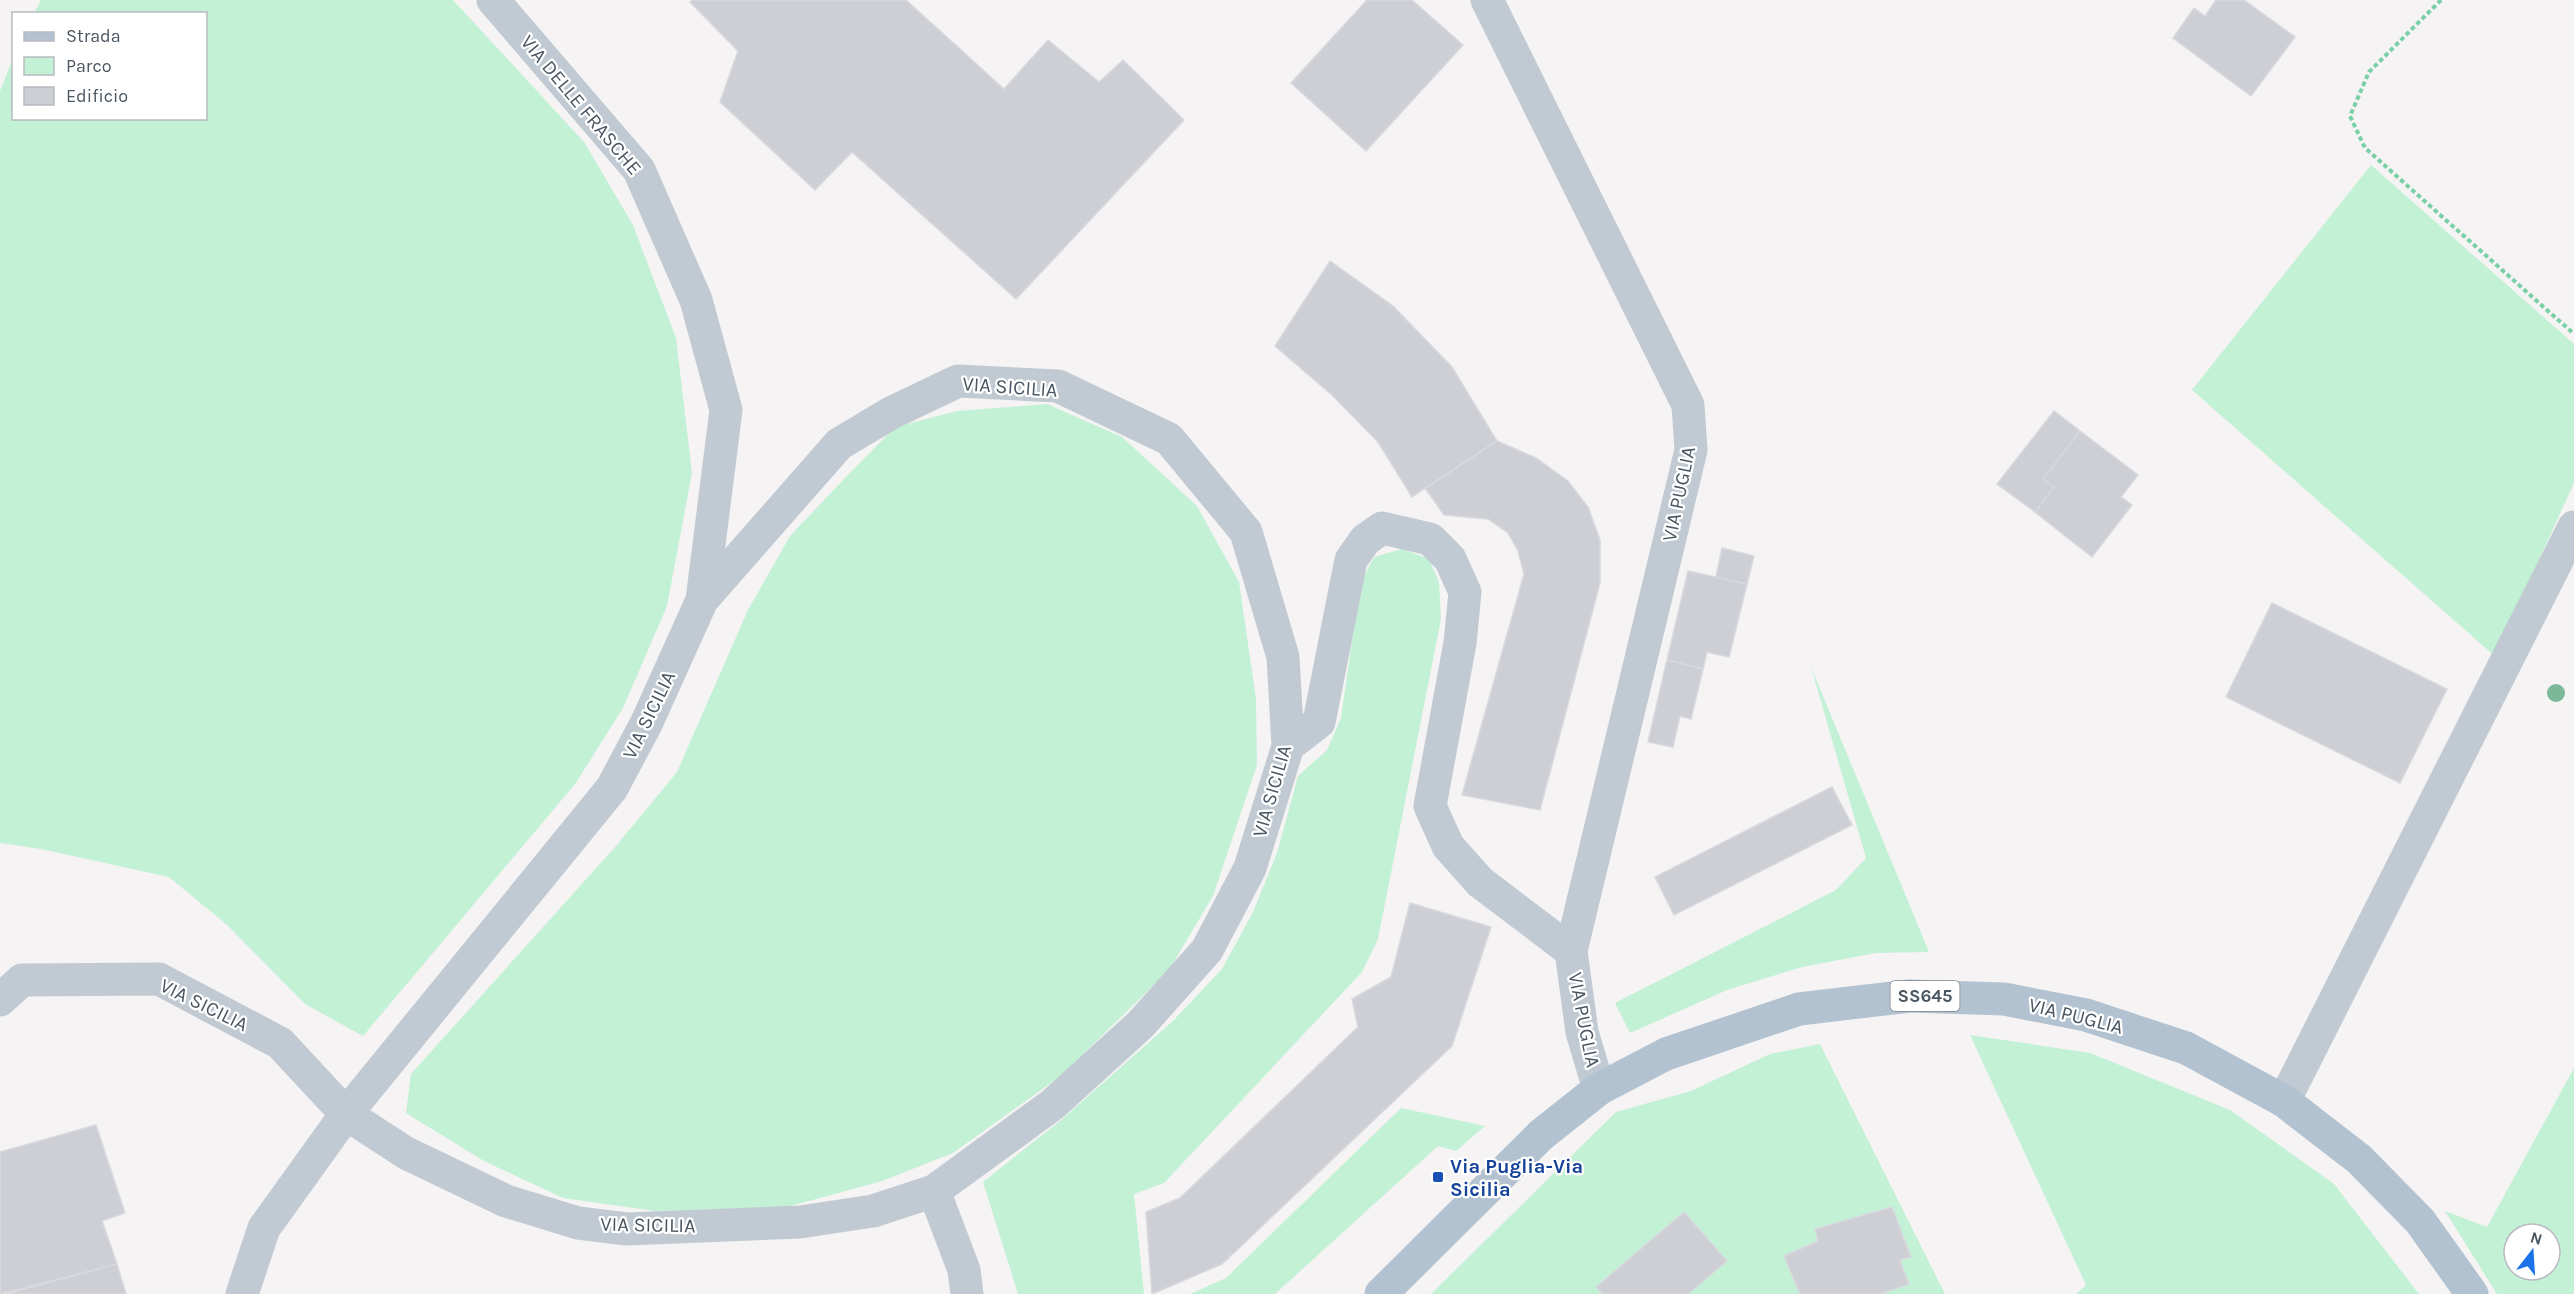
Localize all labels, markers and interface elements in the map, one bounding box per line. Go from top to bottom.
legend [12,12,207,120]
text: Strada [66,25,121,47]
street label: VIA DELLE FRASCHE [516,30,646,180]
text: Parco [66,55,112,77]
text: Edificio [66,85,128,107]
street label: VIA SICILIA [962,372,1058,402]
street label: VIA PUGLIA [1658,444,1700,544]
street label: VIA SICILIA [618,667,680,763]
street label: VIA SICILIA [1248,742,1296,840]
street label: VIA PUGLIA [1564,970,1604,1070]
street label: VIA SICILIA [156,974,252,1036]
road number: SS645 [1890,981,1960,1011]
street label: VIA PUGLIA [2026,993,2126,1039]
place label: Via Puglia-Via Sicilia [1450,1155,1583,1201]
marker: Via Puglia-Via Sicilia [1431,1170,1445,1184]
street label: VIA SICILIA [600,1213,696,1237]
north arrow [2502,1222,2562,1282]
text: N [2528,1227,2545,1249]

